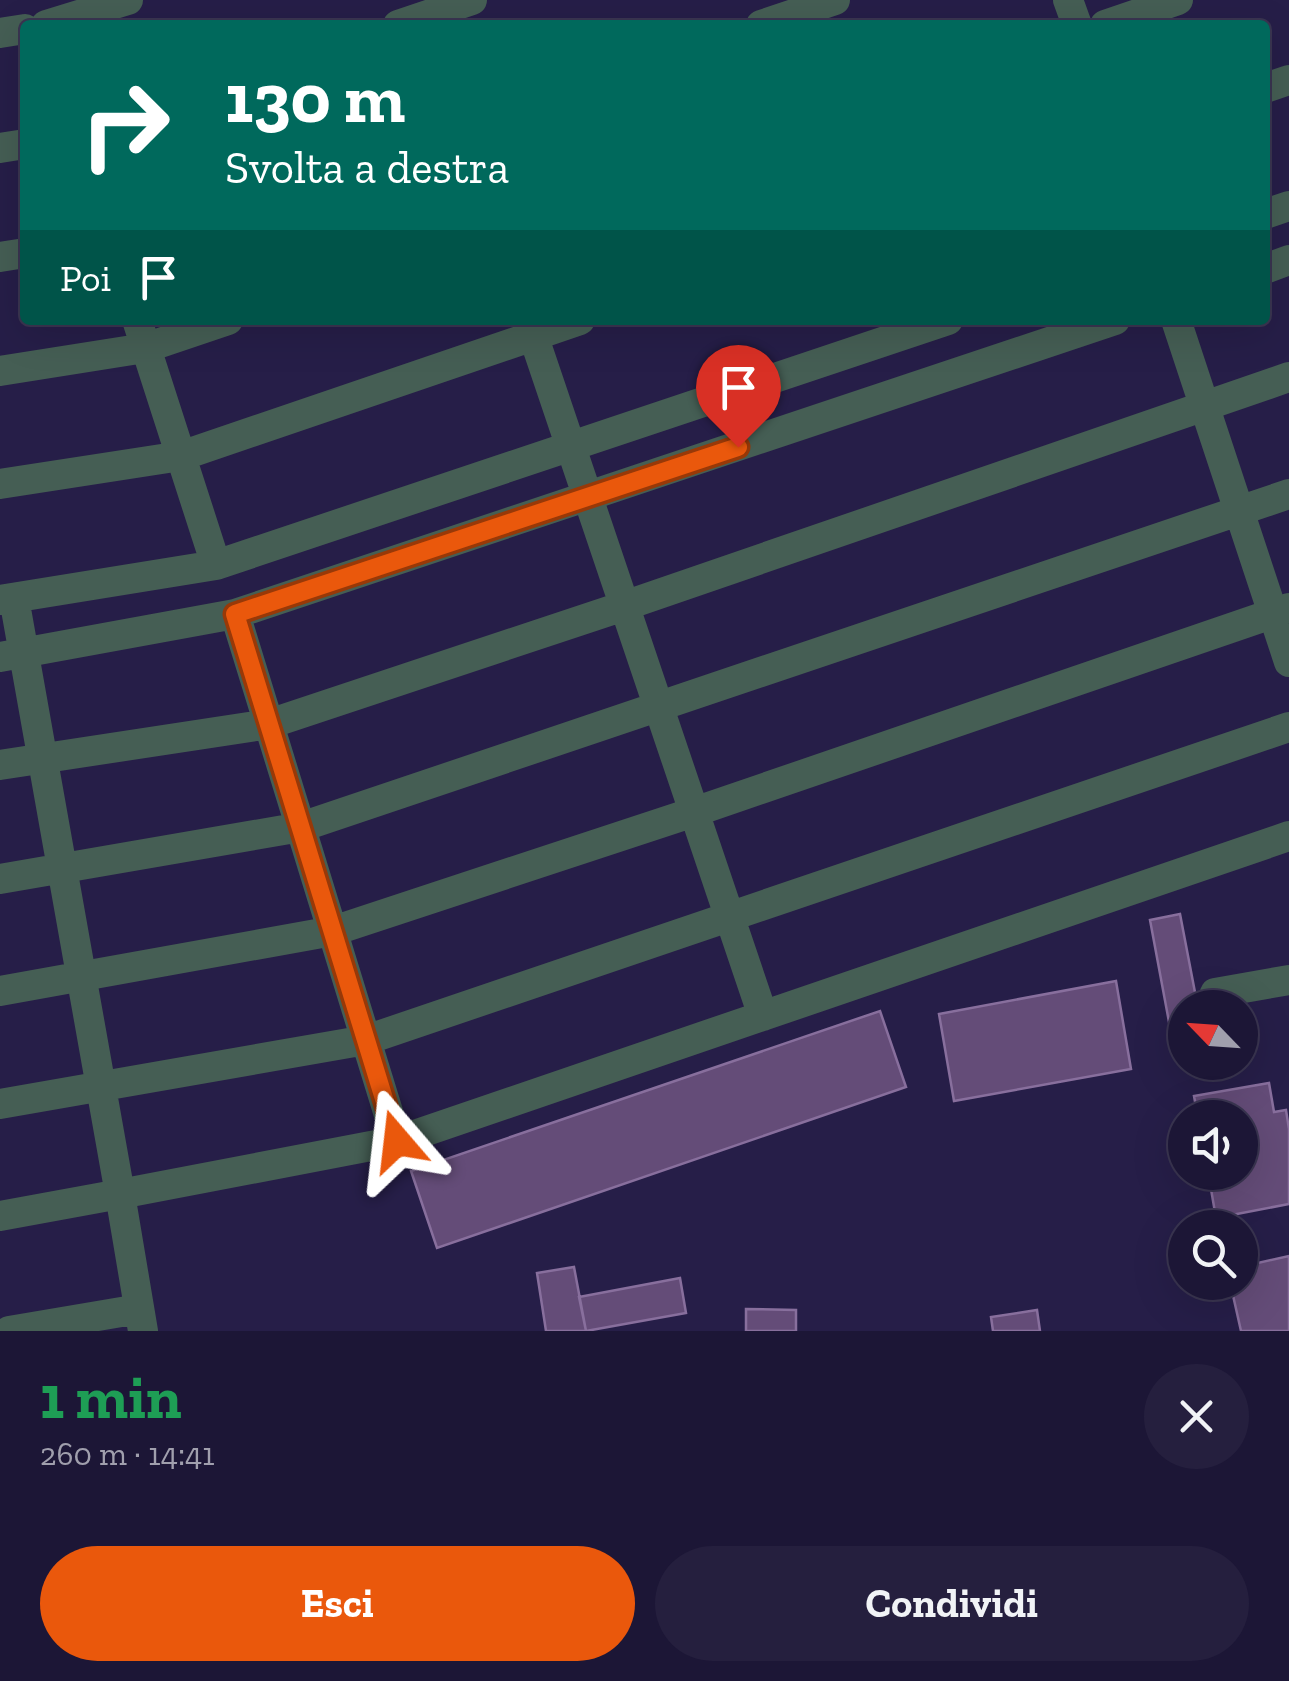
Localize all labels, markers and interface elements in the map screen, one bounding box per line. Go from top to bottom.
text: 130 m [225,56,405,140]
icon: right [60,60,190,190]
text: Svolta a destra [225,141,509,195]
icon: arrive [131,250,186,305]
text: Poi [60,255,111,301]
pin [696,345,781,448]
icon: arrive [711,360,766,415]
north arrow [1168,990,1258,1080]
map controls [1168,990,1258,1300]
position arrow [345,1089,449,1193]
button: sound [1168,1100,1258,1190]
button: search [1168,1210,1258,1300]
text: 1 min [40,1361,182,1433]
button: close [1144,1364,1249,1469]
text: 260 m · 14:41 [40,1435,215,1473]
button: Esci [40,1546,635,1661]
button: Condividi [655,1546,1249,1661]

